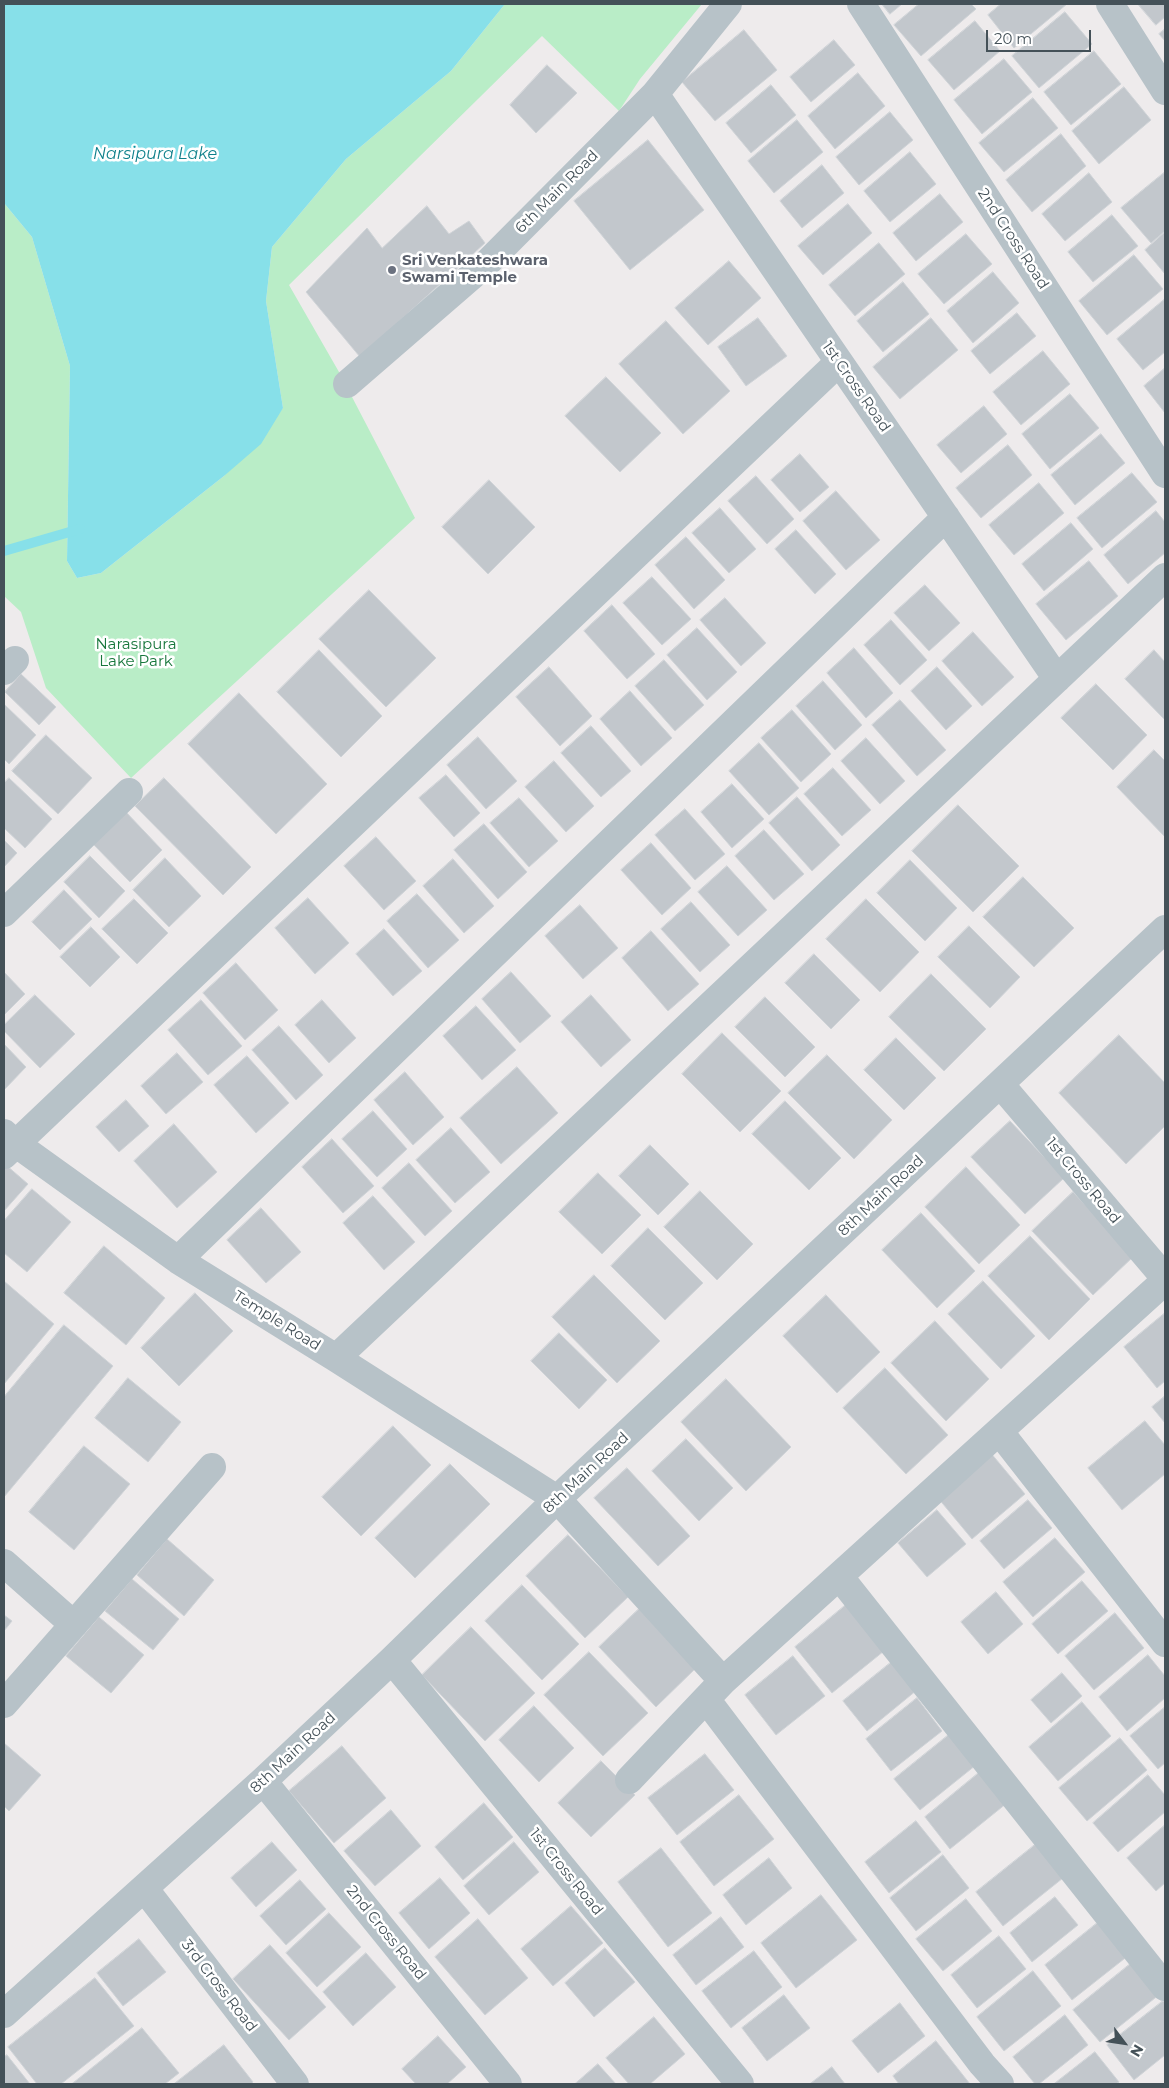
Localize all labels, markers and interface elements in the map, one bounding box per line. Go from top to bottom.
scale bar [989,20,1094,52]
text: 20 m [994,29,1032,48]
water label: Narsipura Lake [93,144,217,164]
street label: 6th Main Road [512,147,602,237]
street label: 2nd Cross Road [974,185,1052,293]
place label: Sri Venkateshwara Swami Temple [402,252,548,287]
marker: Sri Venkateshwara Swami Temple [386,264,398,276]
street label: 1st Cross Road [818,338,894,436]
park label: Narasipura Lake Park [95,636,177,671]
street label: 1st Cross Road [1042,1134,1124,1228]
street label: 8th Main Road [835,1152,927,1240]
street label: Temple Road [230,1287,324,1355]
street label: 8th Main Road [540,1429,632,1517]
street label: 8th Main Road [247,1709,339,1797]
street label: 1st Cross Road [526,1825,606,1919]
street label: 2nd Cross Road [342,1882,430,1984]
street label: 3rd Cross Road [177,1936,261,2036]
north arrow [1099,2018,1149,2068]
text: N [1126,2041,1147,2060]

